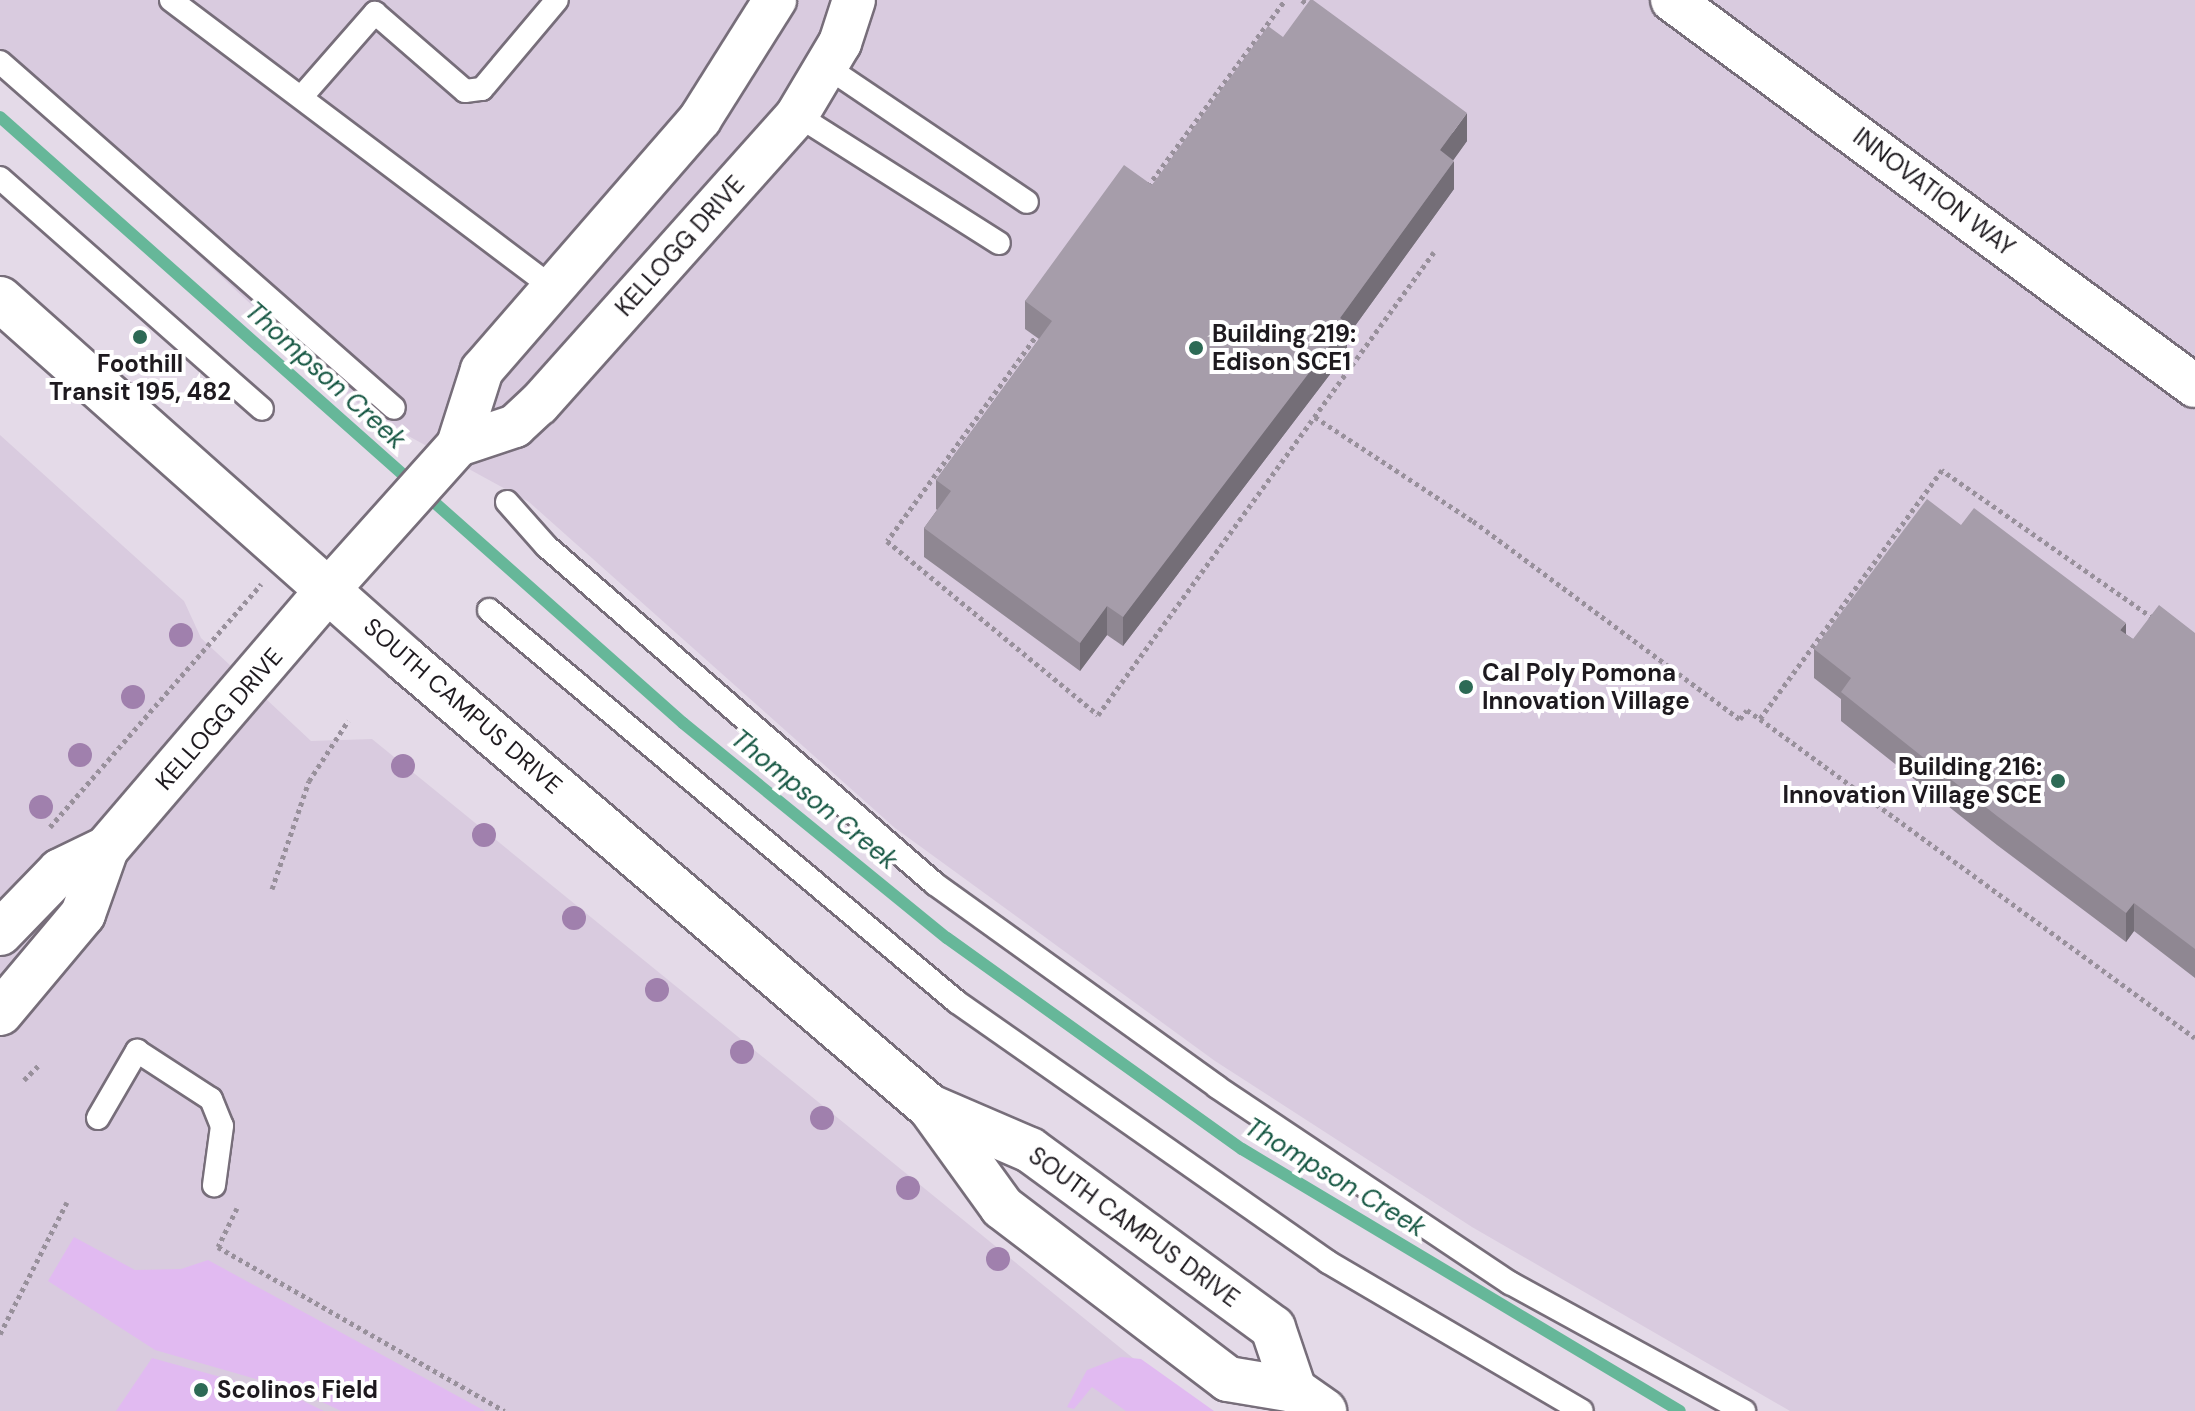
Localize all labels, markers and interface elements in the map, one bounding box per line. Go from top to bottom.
street label: INNOVATION WAY [1848,122,2020,262]
street label: KELLOGG DRIVE [610,170,750,322]
water label: Thompson Creek [238,296,412,456]
place label: Building 219: Edison SCE1 [1212,320,1356,376]
marker: Foothill Transit 195, 482 [131,328,149,346]
marker: Building 219: Edison SCE1 [1187,339,1205,357]
place label: Foothill Transit 195, 482 [49,350,231,406]
street label: SOUTH CAMPUS DRIVE [358,612,568,800]
street label: KELLOGG DRIVE [150,642,288,796]
place label: Cal Poly Pomona Innovation Village [1482,659,1690,715]
marker: Cal Poly Pomona Innovation Village [1457,678,1475,696]
water label: Thompson Creek [724,723,904,877]
place label: Building 216: Innovation Village SCE [1782,753,2042,809]
marker: Building 216: Innovation Village SCE [2049,772,2067,790]
water label: Thompson Creek [1239,1112,1431,1244]
street label: SOUTH CAMPUS DRIVE [1023,1141,1245,1313]
place label: Scolinos Field [217,1376,378,1404]
marker: Scolinos Field [192,1381,210,1399]

